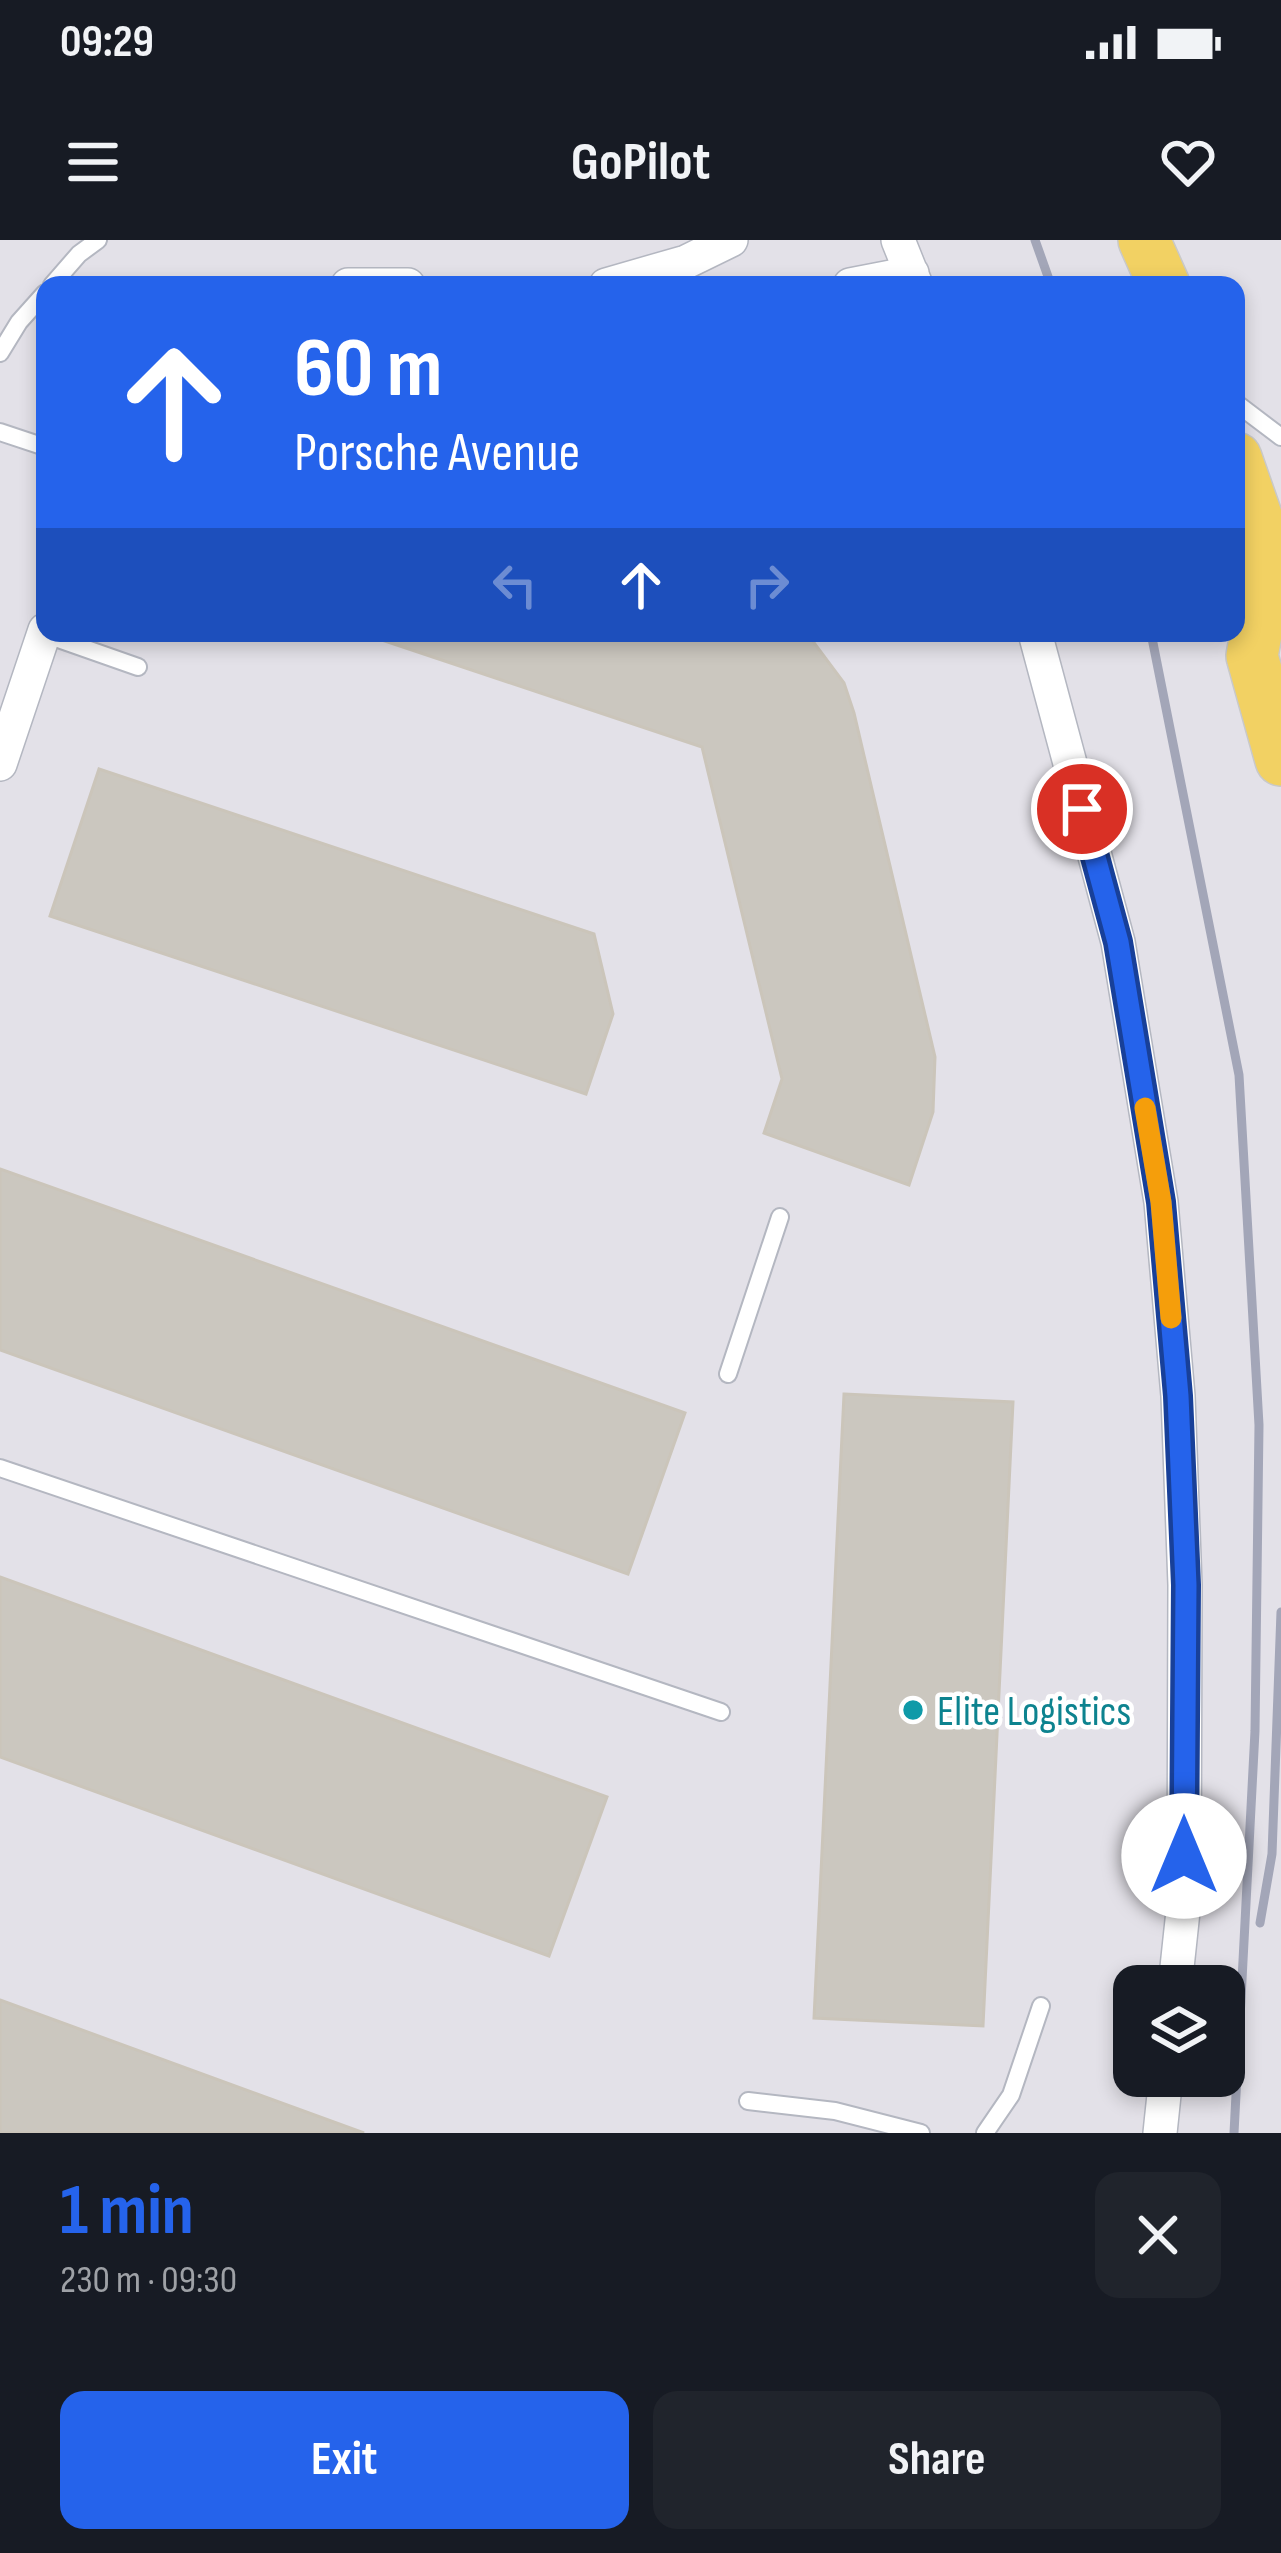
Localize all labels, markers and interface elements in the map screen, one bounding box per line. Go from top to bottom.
text: 09:29 [60,15,154,70]
icon: menu [60,129,126,195]
icon: heart [1155,129,1221,195]
text: GoPilot [571,130,710,195]
text: 60 m [294,319,442,420]
icon: ahead [96,324,252,480]
text: Porsche Avenue [294,421,580,486]
icon: left [482,552,548,618]
icon: ahead [608,552,674,618]
icon: right [734,552,800,618]
pin [1031,758,1133,860]
icon: arrive [1049,776,1115,842]
place label: Elite Logistics [937,1687,1131,1738]
marker: Elite Logistics [900,1697,926,1723]
position arrow [1121,1793,1247,1919]
map controls [1113,1965,1245,2097]
button: layers [1113,1965,1245,2097]
text: 1 min [60,2168,194,2255]
button: close [1095,2172,1221,2298]
text: 230 m · 09:30 [60,2257,237,2304]
button: Exit [60,2391,629,2529]
button: Share [653,2391,1221,2529]

